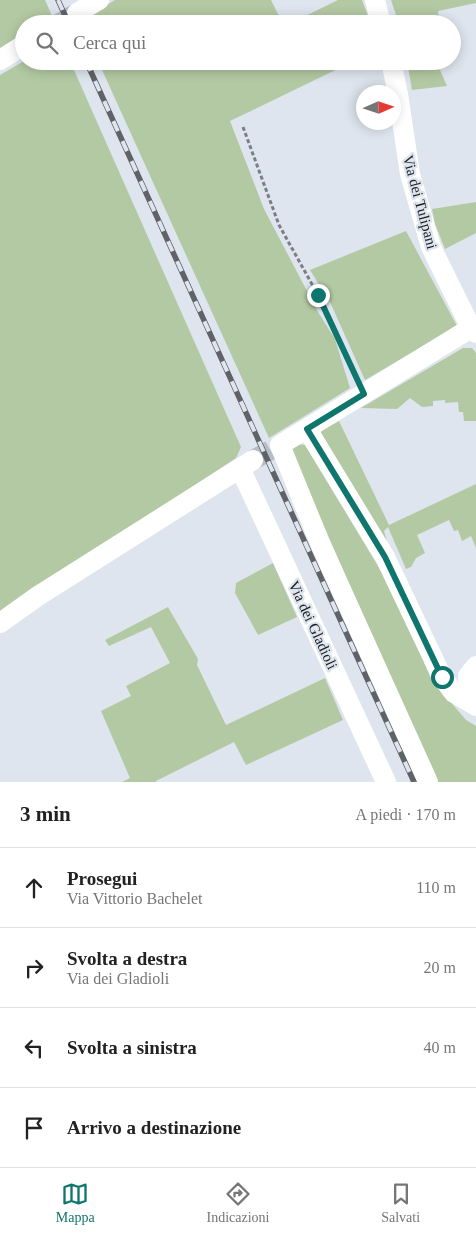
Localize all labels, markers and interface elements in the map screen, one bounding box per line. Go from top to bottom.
search box [15,15,461,70]
icon: search [33,29,61,57]
text: Cerca qui [73,32,146,53]
north arrow [356,85,401,130]
street label: Via dei Tulipani [400,153,440,251]
route end [307,284,330,307]
street label: Via dei Gladioli [286,578,340,672]
route start [431,666,454,689]
text: 3 min [20,802,71,826]
text: A piedi · 170 m [356,806,456,823]
text: Prosegui [67,868,137,889]
icon: ahead [20,874,48,902]
text: 110 m [416,879,456,896]
text: Via Vittorio Bachelet [67,890,203,907]
text: Svolta a destra [67,948,187,969]
icon: right [20,954,48,982]
text: 20 m [424,959,456,976]
text: Via dei Gladioli [67,970,169,987]
icon: left [20,1034,48,1062]
text: Svolta a sinistra [67,1037,197,1058]
text: 40 m [424,1039,456,1056]
icon: arrive [20,1114,48,1142]
text: Arrivo a destinazione [67,1117,241,1138]
tab: Mappa [56,1180,95,1226]
tab: Indicazioni [206,1180,269,1226]
tab: Salvati [381,1180,420,1226]

